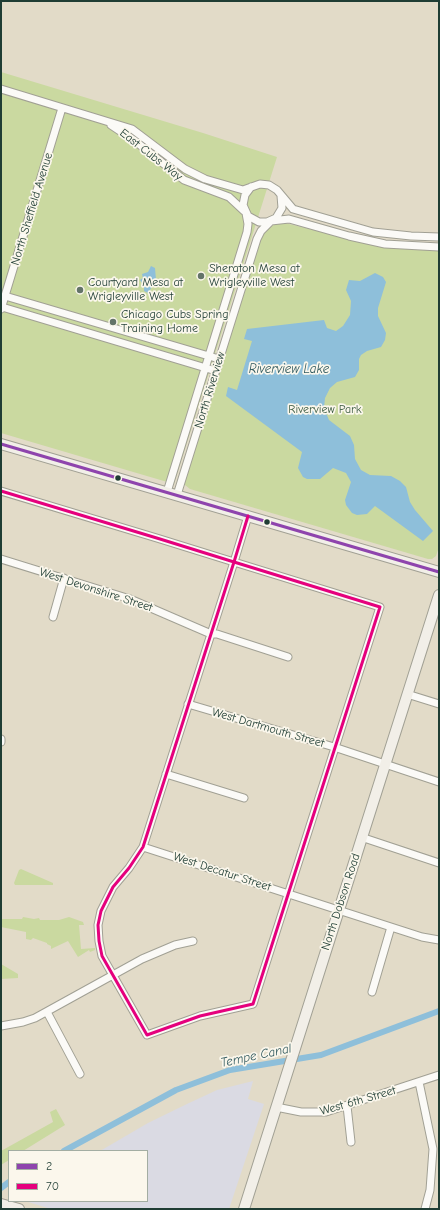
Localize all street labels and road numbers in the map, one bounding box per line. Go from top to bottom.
street label: East Cubs Way [117,126,185,184]
street label: North Sheffield Avenue [8,151,56,267]
street label: North Riverview [192,350,228,430]
street label: West Devonshire Street [38,565,154,615]
street label: West Dartmouth Street [210,705,326,751]
street label: West Decatur Street [171,849,273,895]
street label: North Dobson Road [319,852,363,952]
street label: West 6th Street [318,1083,398,1119]

